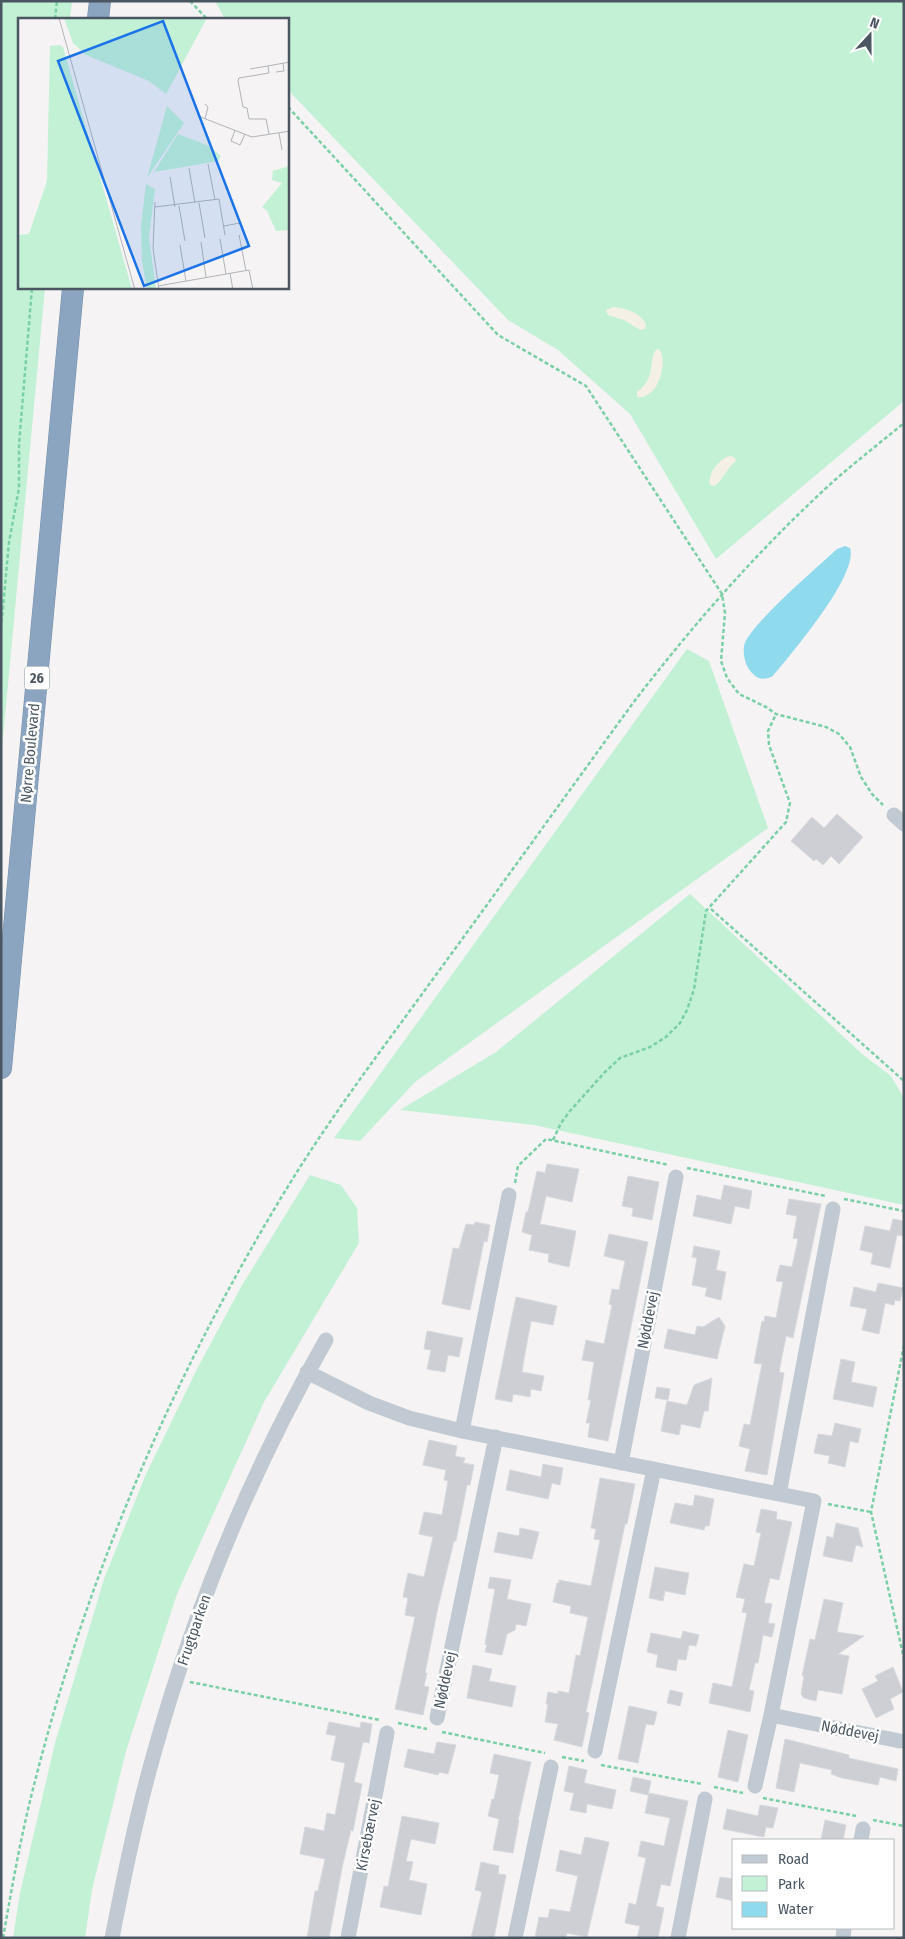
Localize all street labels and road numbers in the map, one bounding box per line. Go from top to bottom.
road number: 26 [24,666,50,690]
street label: Nørre Boulevard [17,702,43,804]
street label: Nøddevej [634,1290,662,1350]
street label: Frugtparken [173,1592,215,1668]
street label: Nøddevej [430,1650,460,1710]
street label: Nøddevej [820,1717,880,1745]
street label: Kirsebærvej [352,1797,384,1873]

